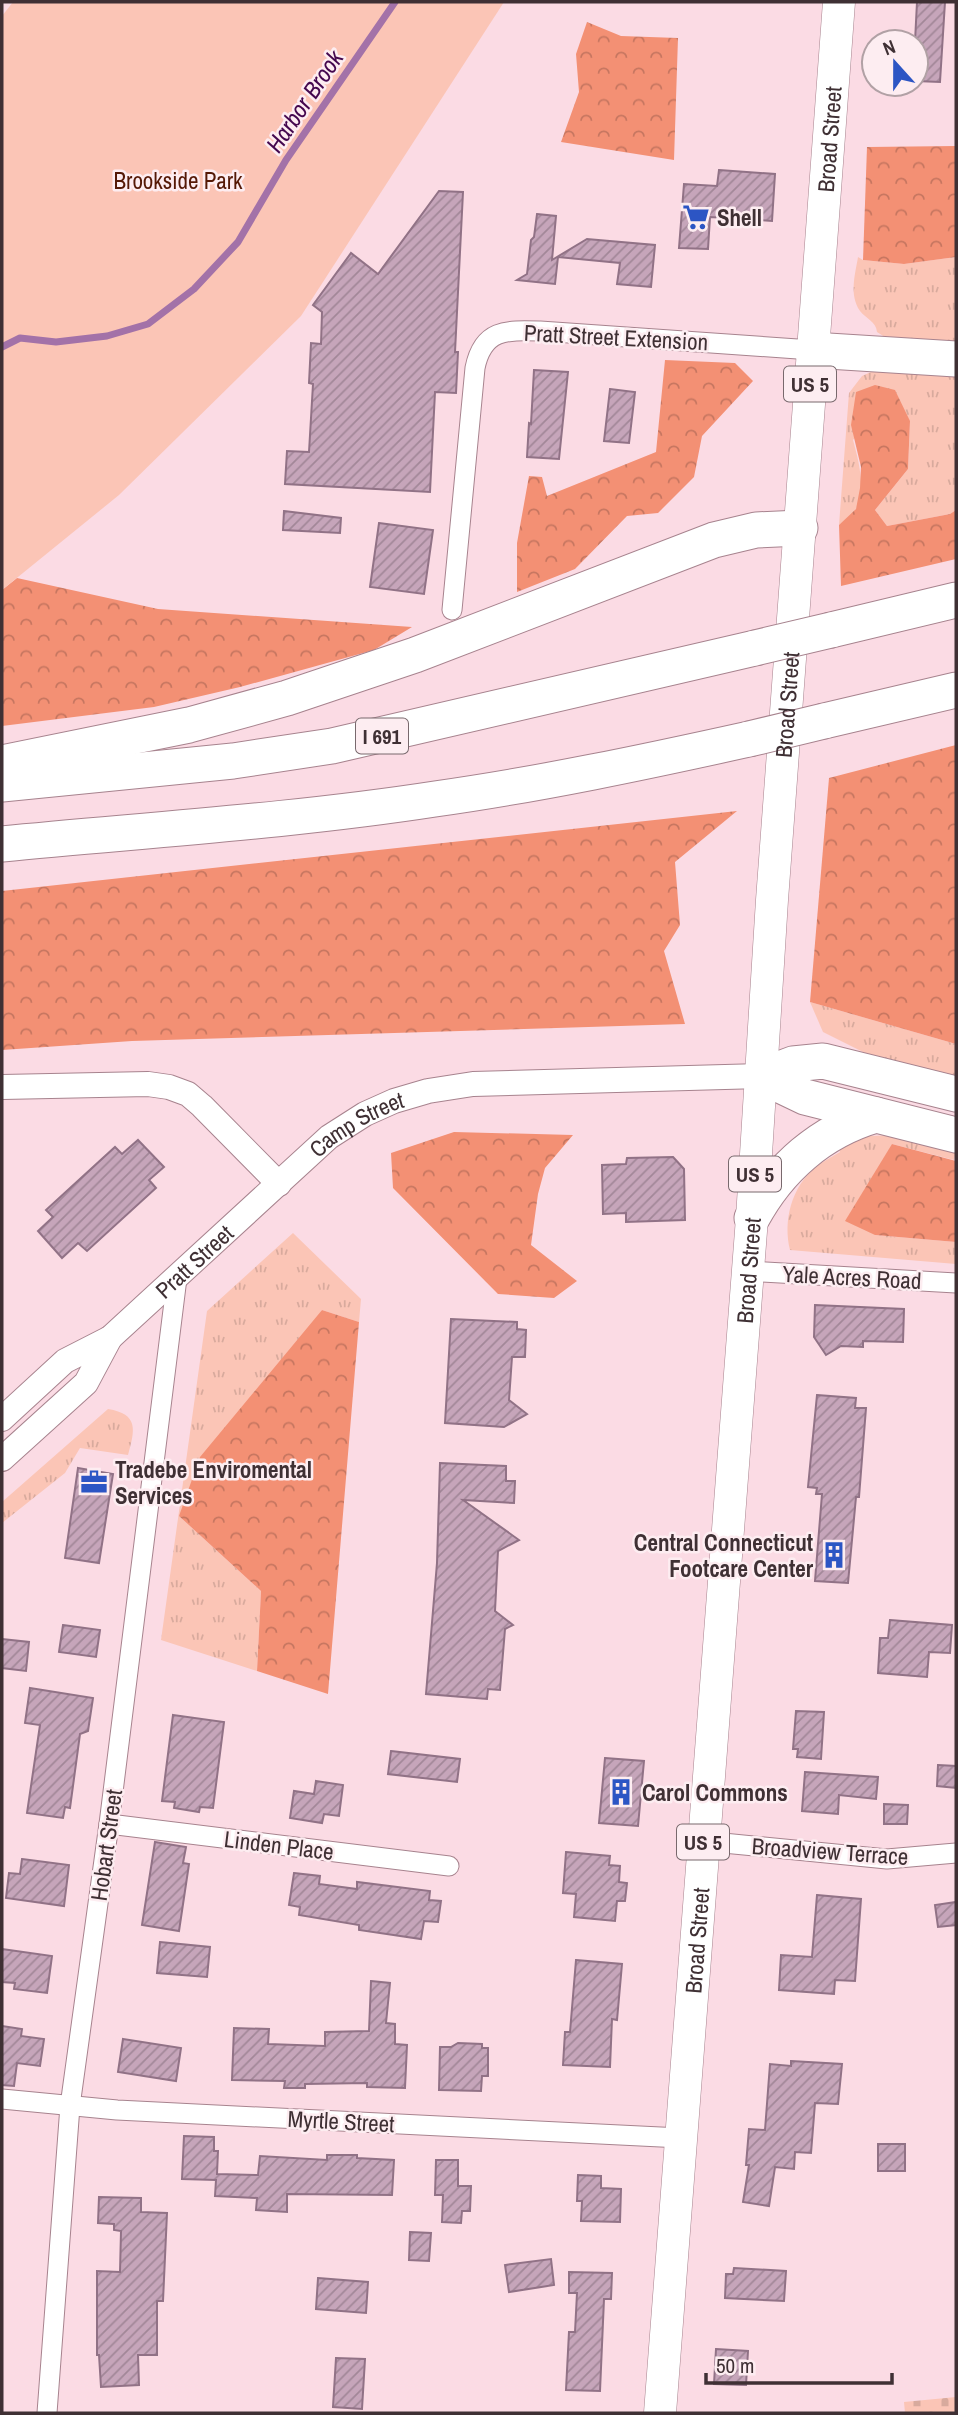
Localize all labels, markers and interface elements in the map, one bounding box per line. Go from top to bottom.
north arrow [860,28,930,98]
text: N [879,33,899,61]
water label: Harbor Brook [258,43,351,158]
street label: Broad Street [809,85,848,193]
park label: Brookside Park [114,165,243,196]
supermarket icon: Shell [681,202,711,232]
place label: Shell [717,202,762,233]
street label: Pratt Street Extension [523,317,709,357]
road number: US 5 [784,366,836,402]
street label: Broad Street [767,651,806,759]
road number: I 691 [356,718,408,754]
street label: Camp Street [302,1084,407,1164]
road number: US 5 [729,1156,781,1192]
street label: Broad Street [728,1216,767,1324]
street label: Pratt Street [148,1217,240,1305]
street label: Yale Acres Road [782,1258,922,1296]
place label: Tradebe Enviromental Services [115,1454,312,1511]
office icon: Tradebe Enviromental Services [79,1467,109,1497]
place label: Central Connecticut Footcare Center [634,1527,814,1584]
building icon: Central Connecticut Footcare Center [819,1540,849,1570]
building icon: Carol Commons [606,1777,636,1807]
place label: Carol Commons [642,1777,788,1808]
street label: Hobart Street [83,1787,129,1903]
street label: Linden Place [222,1823,336,1867]
road number: US 5 [677,1825,729,1860]
street label: Broadview Terrace [751,1830,909,1872]
street label: Broad Street [677,1886,716,1994]
street label: Myrtle Street [287,2103,395,2139]
scale bar [706,2342,892,2386]
text: 50 m [716,2351,754,2380]

